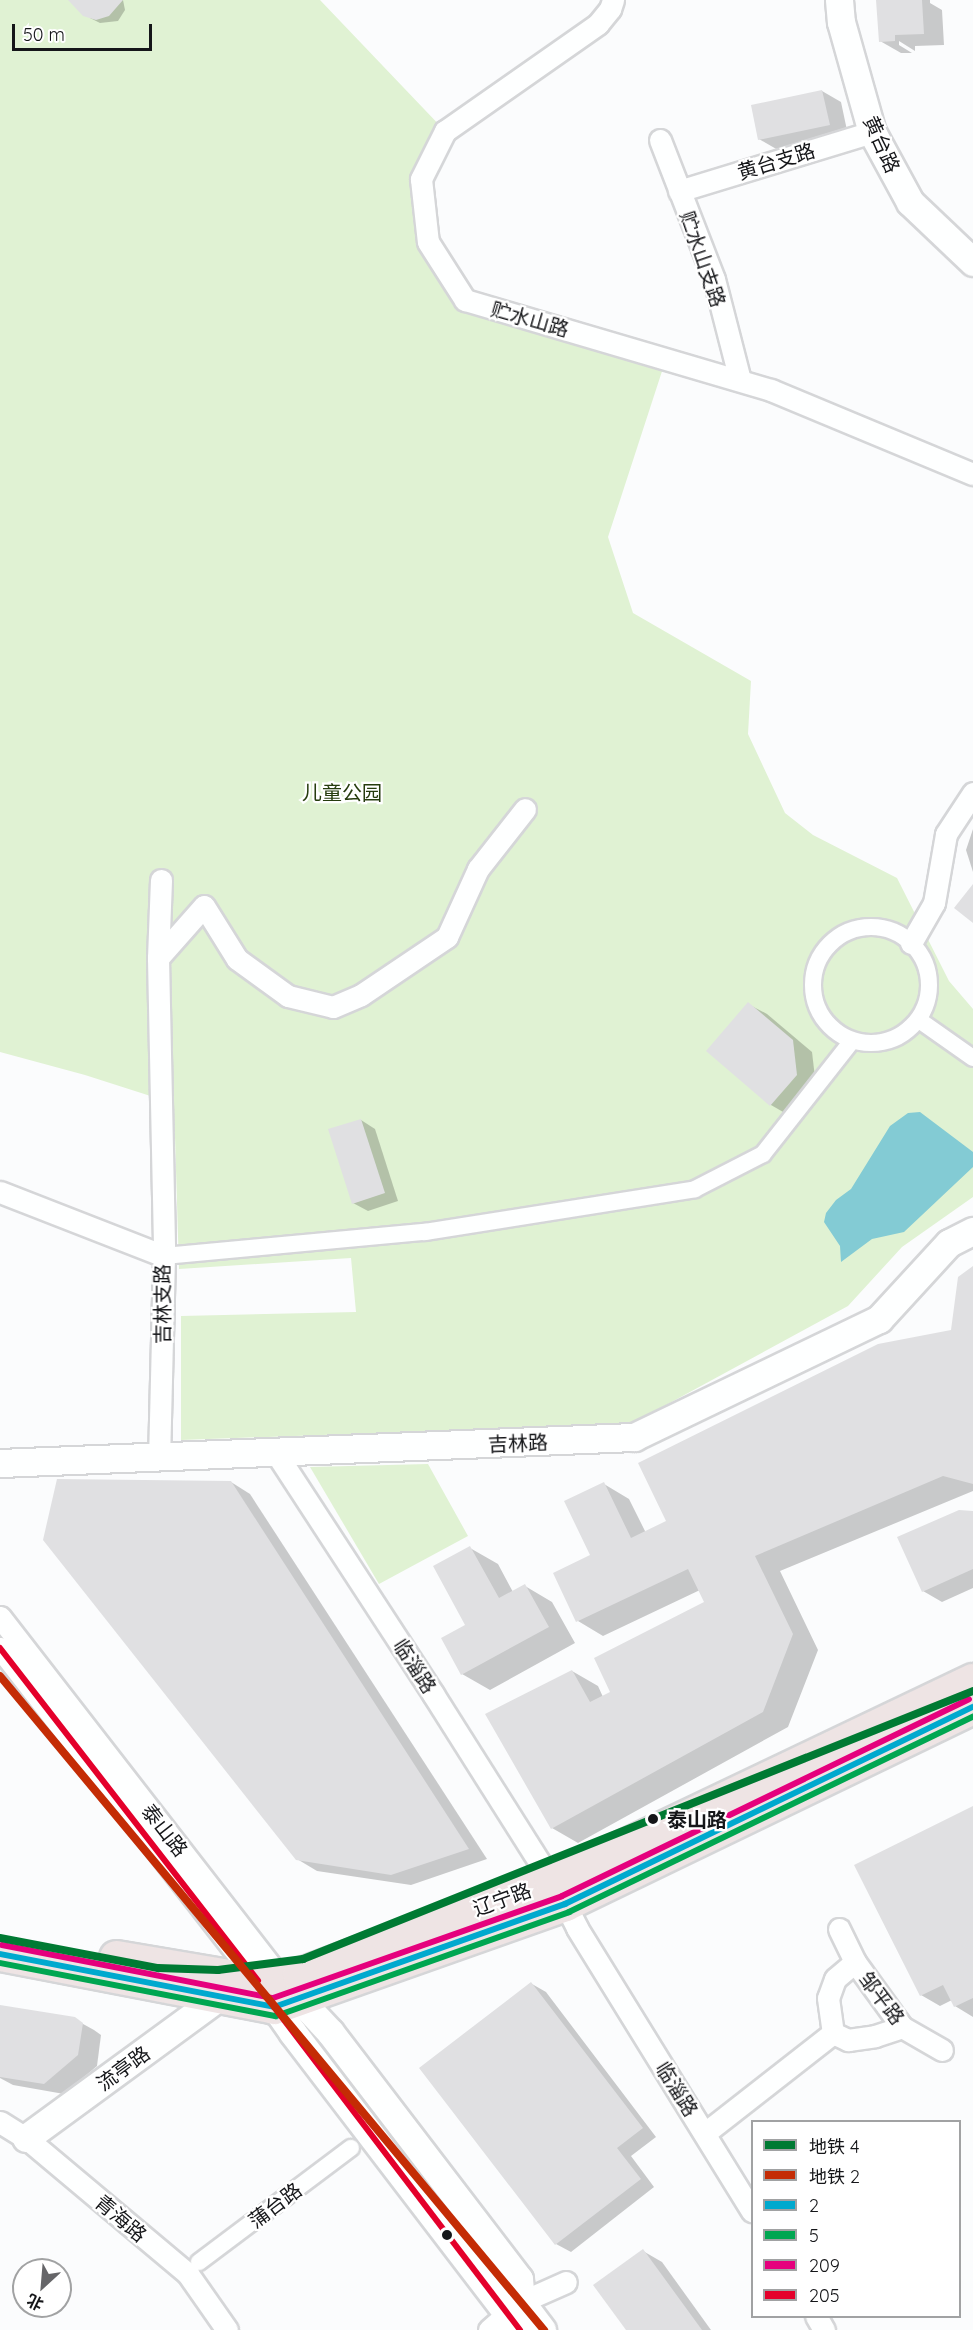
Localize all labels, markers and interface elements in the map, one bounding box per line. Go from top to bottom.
scale bar [15,12,154,50]
text: 50 m [23,23,65,46]
street label: 黄台路 [859,112,905,176]
street label: 黄台支路 [734,138,818,184]
street label: 贮水山支路 [675,208,731,310]
street label: 贮水山路 [488,296,572,342]
park label: 儿童公园 [302,780,382,804]
street label: 吉林支路 [150,1264,174,1344]
street label: 吉林路 [488,1430,548,1456]
street label: 临淄路 [389,1634,441,1698]
street label: 泰山路 [137,1799,193,1861]
place label: 泰山路 [667,1807,727,1831]
marker: 泰山路 [644,1810,662,1828]
street label: 辽宁路 [470,1877,534,1921]
street label: 邹平路 [854,1967,910,2029]
street label: 流亭路 [92,2041,154,2095]
street label: 临淄路 [651,2057,703,2121]
legend [751,2120,961,2318]
text: 地铁 4 [809,2135,859,2158]
text: 地铁 2 [809,2165,860,2188]
street label: 蒲台路 [244,2177,306,2233]
street label: 青海路 [90,2190,152,2246]
text: 2 [809,2194,819,2217]
text: 5 [809,2224,819,2247]
unlabelled marker [441,2229,453,2241]
text: 209 [809,2254,840,2277]
north arrow [12,2258,72,2318]
text: 205 [809,2284,840,2307]
text: 北 [23,2290,47,2315]

